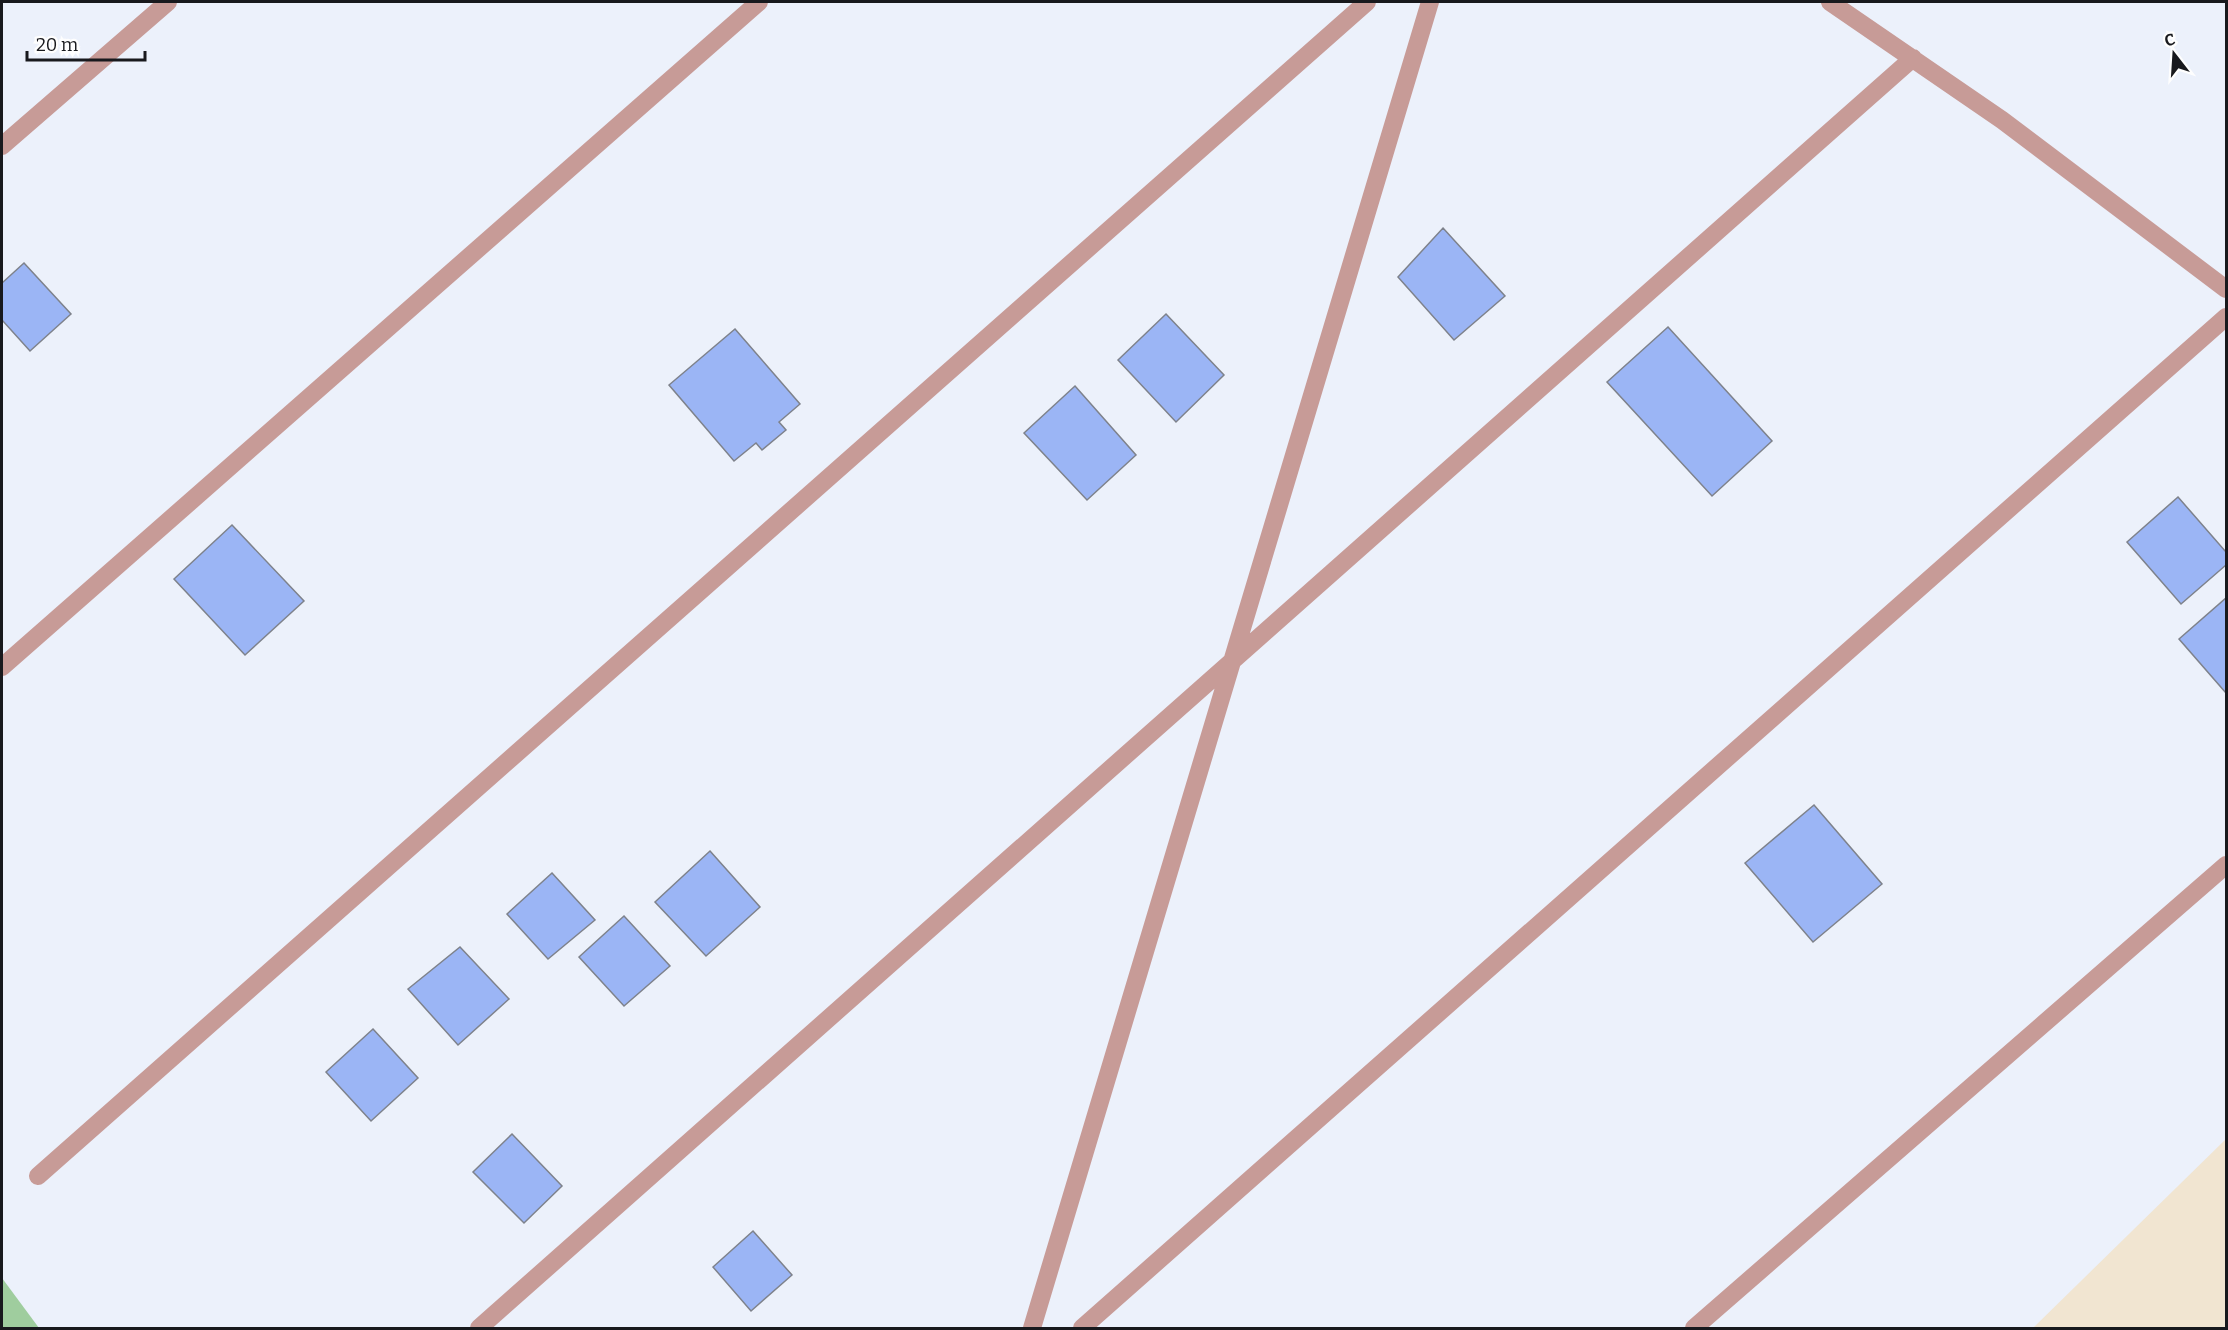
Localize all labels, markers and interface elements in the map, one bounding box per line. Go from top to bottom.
scale bar [27,24,146,62]
north arrow [2144,24,2204,84]
text: С [2162,30,2177,51]
text: 20 m [36,34,78,56]

